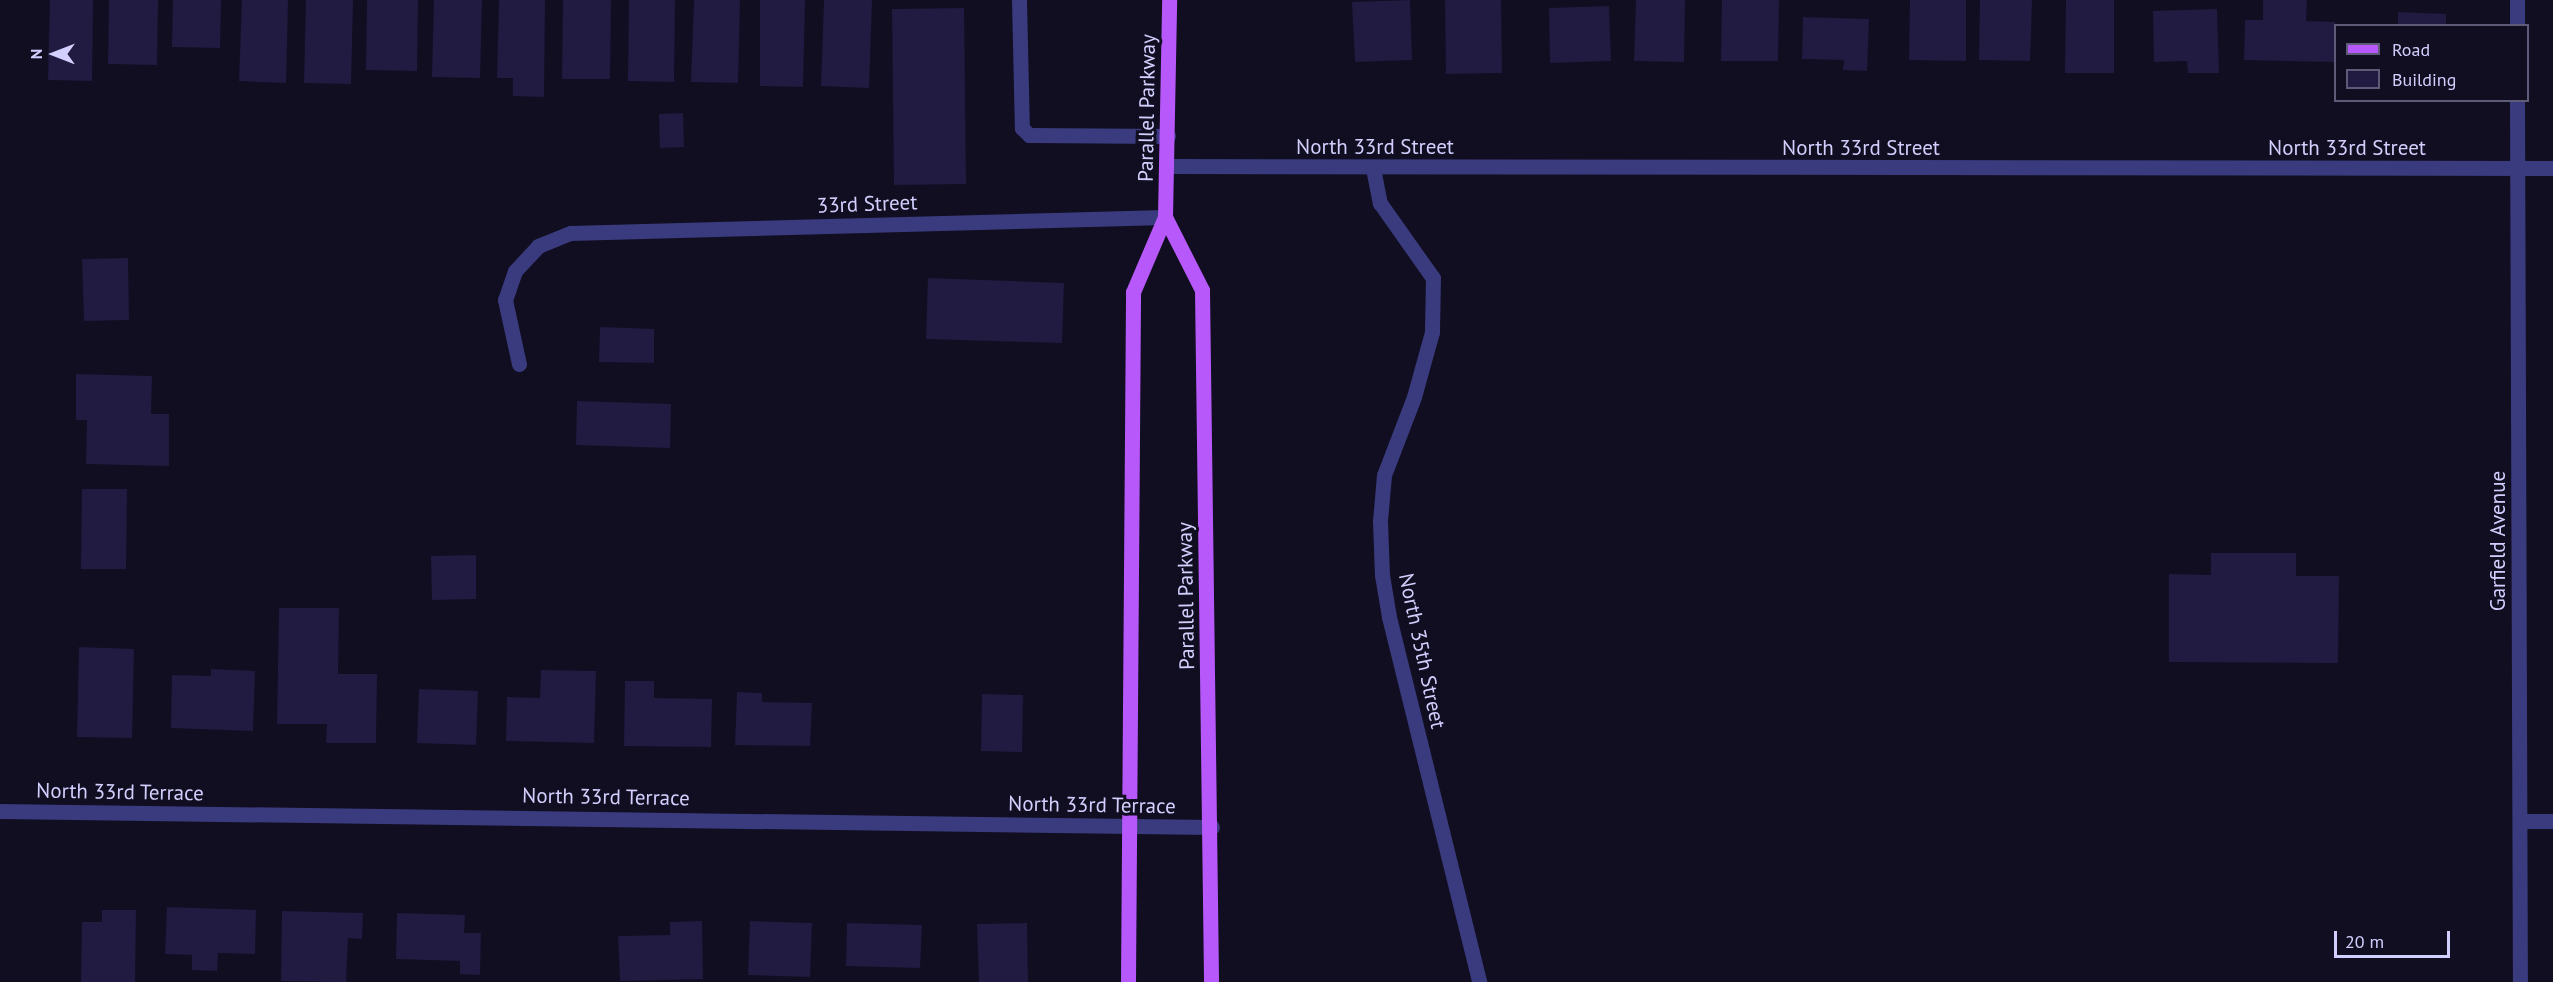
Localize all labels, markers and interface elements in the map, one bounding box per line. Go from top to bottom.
north arrow [24,24,84,84]
legend [2334,24,2529,102]
street label: Parallel Parkway [1133,34,1161,182]
text: Road [2392,38,2430,61]
text: N [26,49,46,59]
text: Building [2392,68,2456,91]
street label: North 33rd Street [1296,134,1454,160]
street label: North 33rd Street [1782,135,1940,161]
street label: North 33rd Street [2268,135,2426,161]
street label: 33rd Street [816,190,918,218]
street label: Garfield Avenue [2485,470,2511,612]
street label: Parallel Parkway [1172,522,1200,670]
street label: North 35th Street [1393,571,1451,731]
street label: North 33rd Terrace [36,778,204,806]
street label: North 33rd Terrace [522,783,690,811]
street label: North 33rd Terrace [1008,791,1176,819]
scale bar [2337,919,2452,957]
text: 20 m [2345,930,2384,953]

